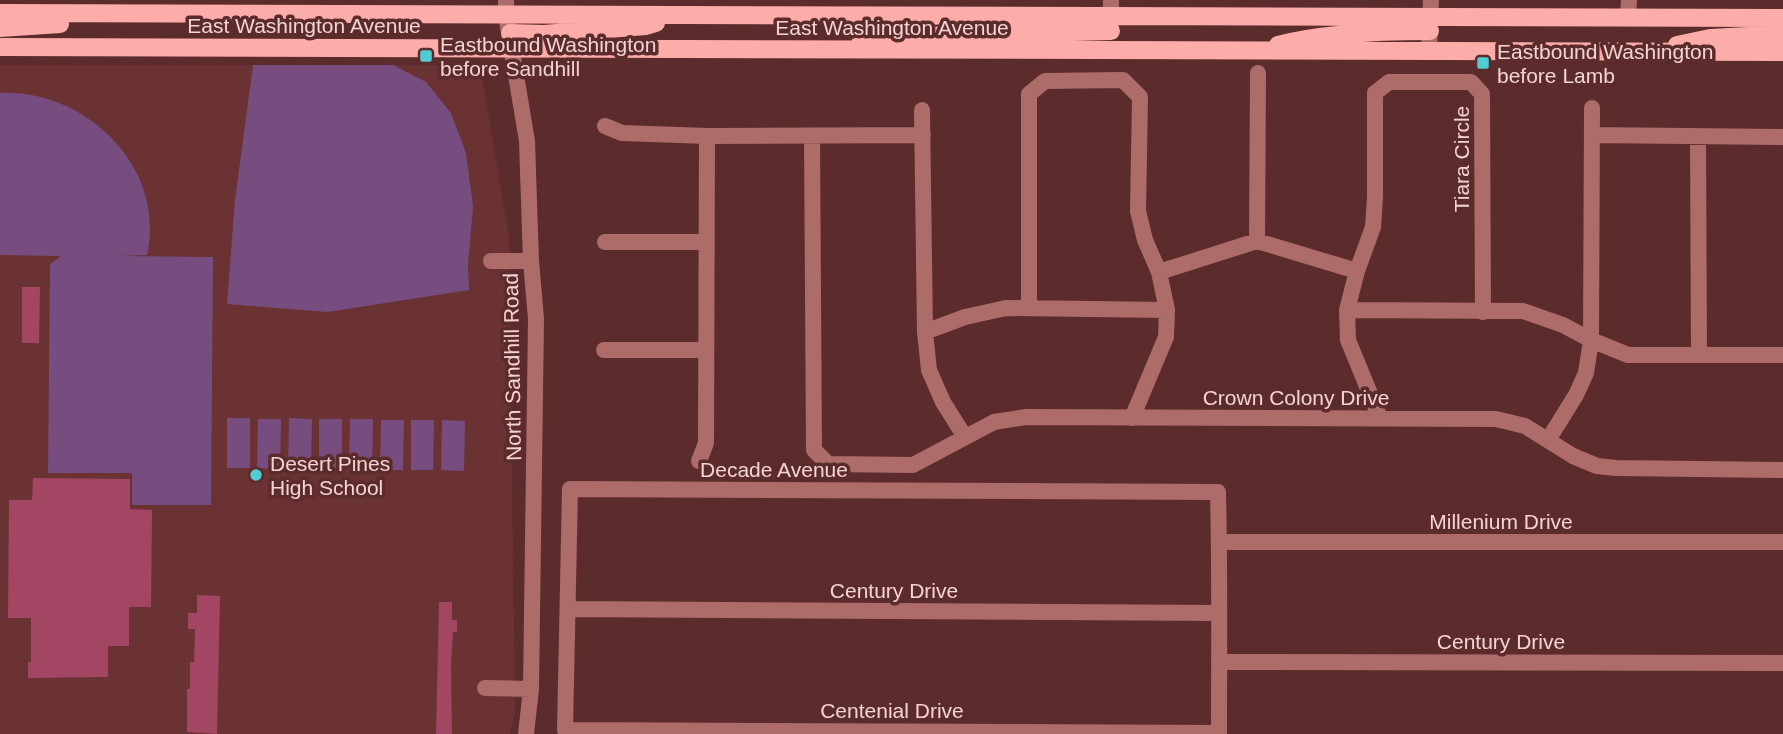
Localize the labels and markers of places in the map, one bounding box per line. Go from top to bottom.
place label: Eastbound Washington before Sandhill [440,33,656,80]
place label: Eastbound Washington before Lamb [1497,40,1713,87]
marker: Eastbound Washington before Sandhill [418,48,434,64]
marker: Eastbound Washington before Lamb [1475,55,1491,71]
place label: Desert Pines High School [270,452,390,499]
marker: Desert Pines High School [248,467,264,483]

